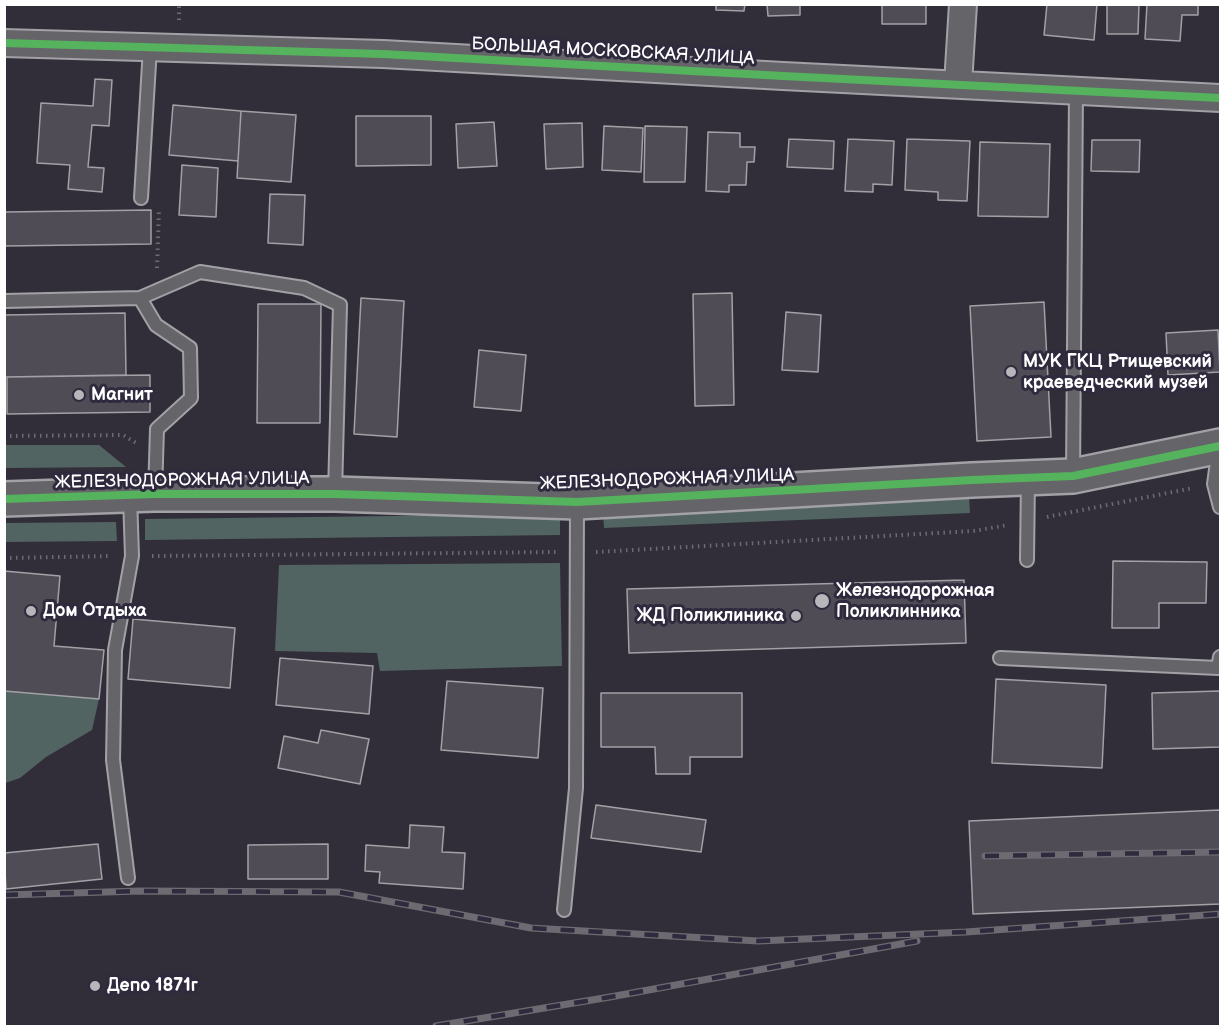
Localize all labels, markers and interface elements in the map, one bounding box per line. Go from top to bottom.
street label: БОЛЬШАЯ МОСКОВСКАЯ УЛИЦА [471,34,755,70]
place label: МУК ГКЦ Ртищевский краеведческий музей [1023,351,1212,394]
marker: МУК ГКЦ Ртищевский краеведческий музей [1004,365,1018,379]
place label: Магнит [91,384,153,406]
marker: Магнит [72,388,86,402]
street label: ЖЕЛЕЗНОДОРОЖНАЯ УЛИЦА [539,465,795,495]
street label: ЖЕЛЕЗНОДОРОЖНАЯ УЛИЦА [55,468,309,494]
place label: Железнодорожная Поликлинника [836,580,995,622]
marker: Железнодорожная Поликлинника [813,592,831,610]
place label: Дом Отдыха [43,600,146,622]
marker: Дом Отдыха [24,604,38,618]
place label: ЖД Поликлиника [636,605,784,627]
marker: ЖД Поликлиника [789,609,803,623]
place label: Депо 1871г [107,975,198,997]
marker: Депо 1871г [88,979,102,993]

